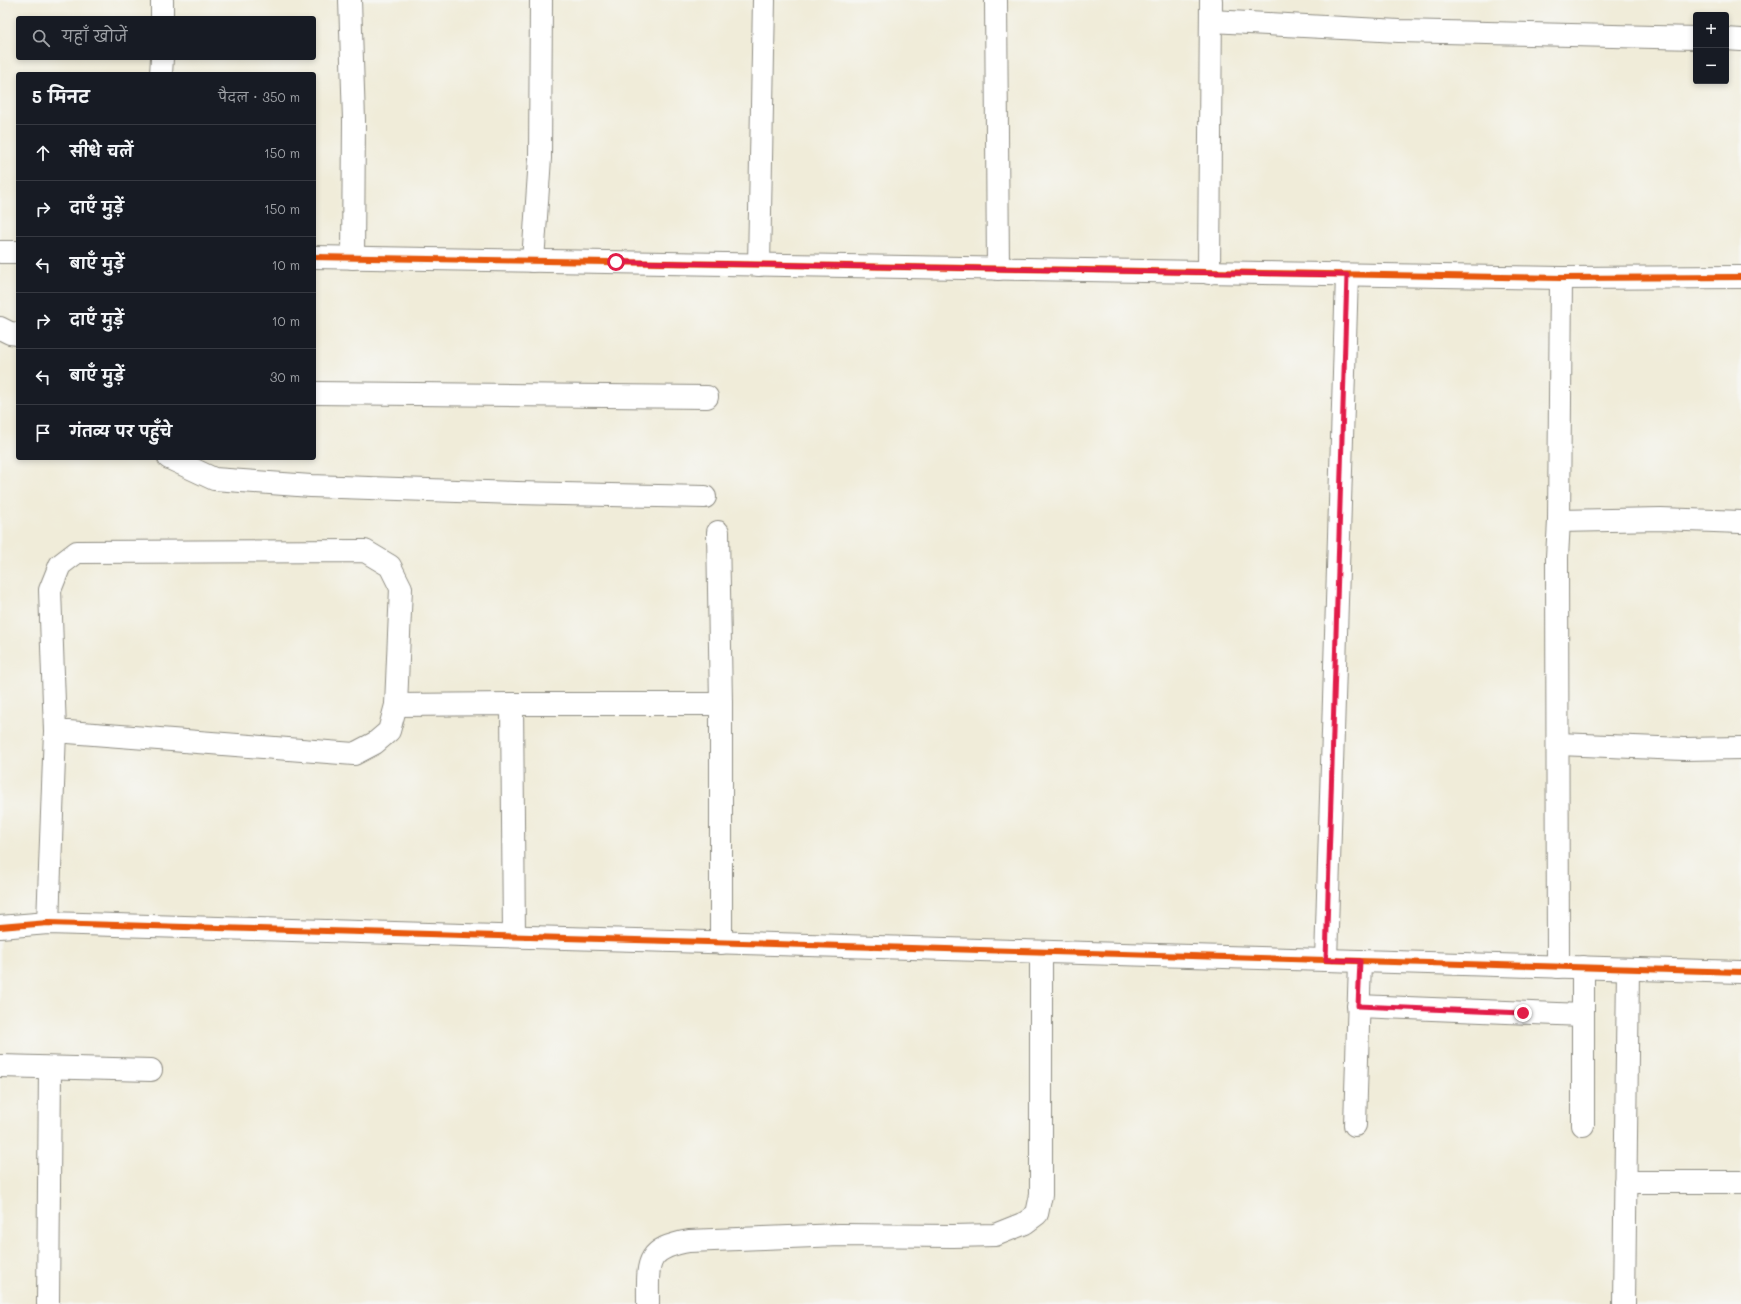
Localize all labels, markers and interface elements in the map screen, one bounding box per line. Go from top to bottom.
map controls [1693,12,1729,84]
button: + [1693,12,1729,48]
search box [16,16,316,60]
text: यहाँ खोजें [62,26,127,46]
icon: search [30,27,52,49]
button: − [1693,48,1729,84]
text: 5 मिनट [32,85,89,107]
text: पैदल · 350 m [218,88,300,105]
text: सीधे चलें [70,141,133,161]
icon: ahead [32,142,54,164]
text: 150 m [264,144,300,161]
text: दाएँ मुड़ें [70,197,124,217]
icon: right [32,198,54,220]
text: 150 m [264,200,300,217]
text: बाएँ मुड़ें [70,253,124,273]
route start [607,253,625,271]
icon: left [32,254,54,276]
text: 10 m [272,256,300,273]
text: दाएँ मुड़ें [70,309,124,329]
icon: right [32,310,54,332]
text: 10 m [272,312,300,329]
text: बाएँ मुड़ें [70,365,124,385]
icon: left [32,366,54,388]
text: 30 m [270,368,300,385]
text: गंतव्य पर पहुँचे [70,421,172,441]
icon: arrive [32,422,54,444]
route end [1514,1004,1532,1022]

